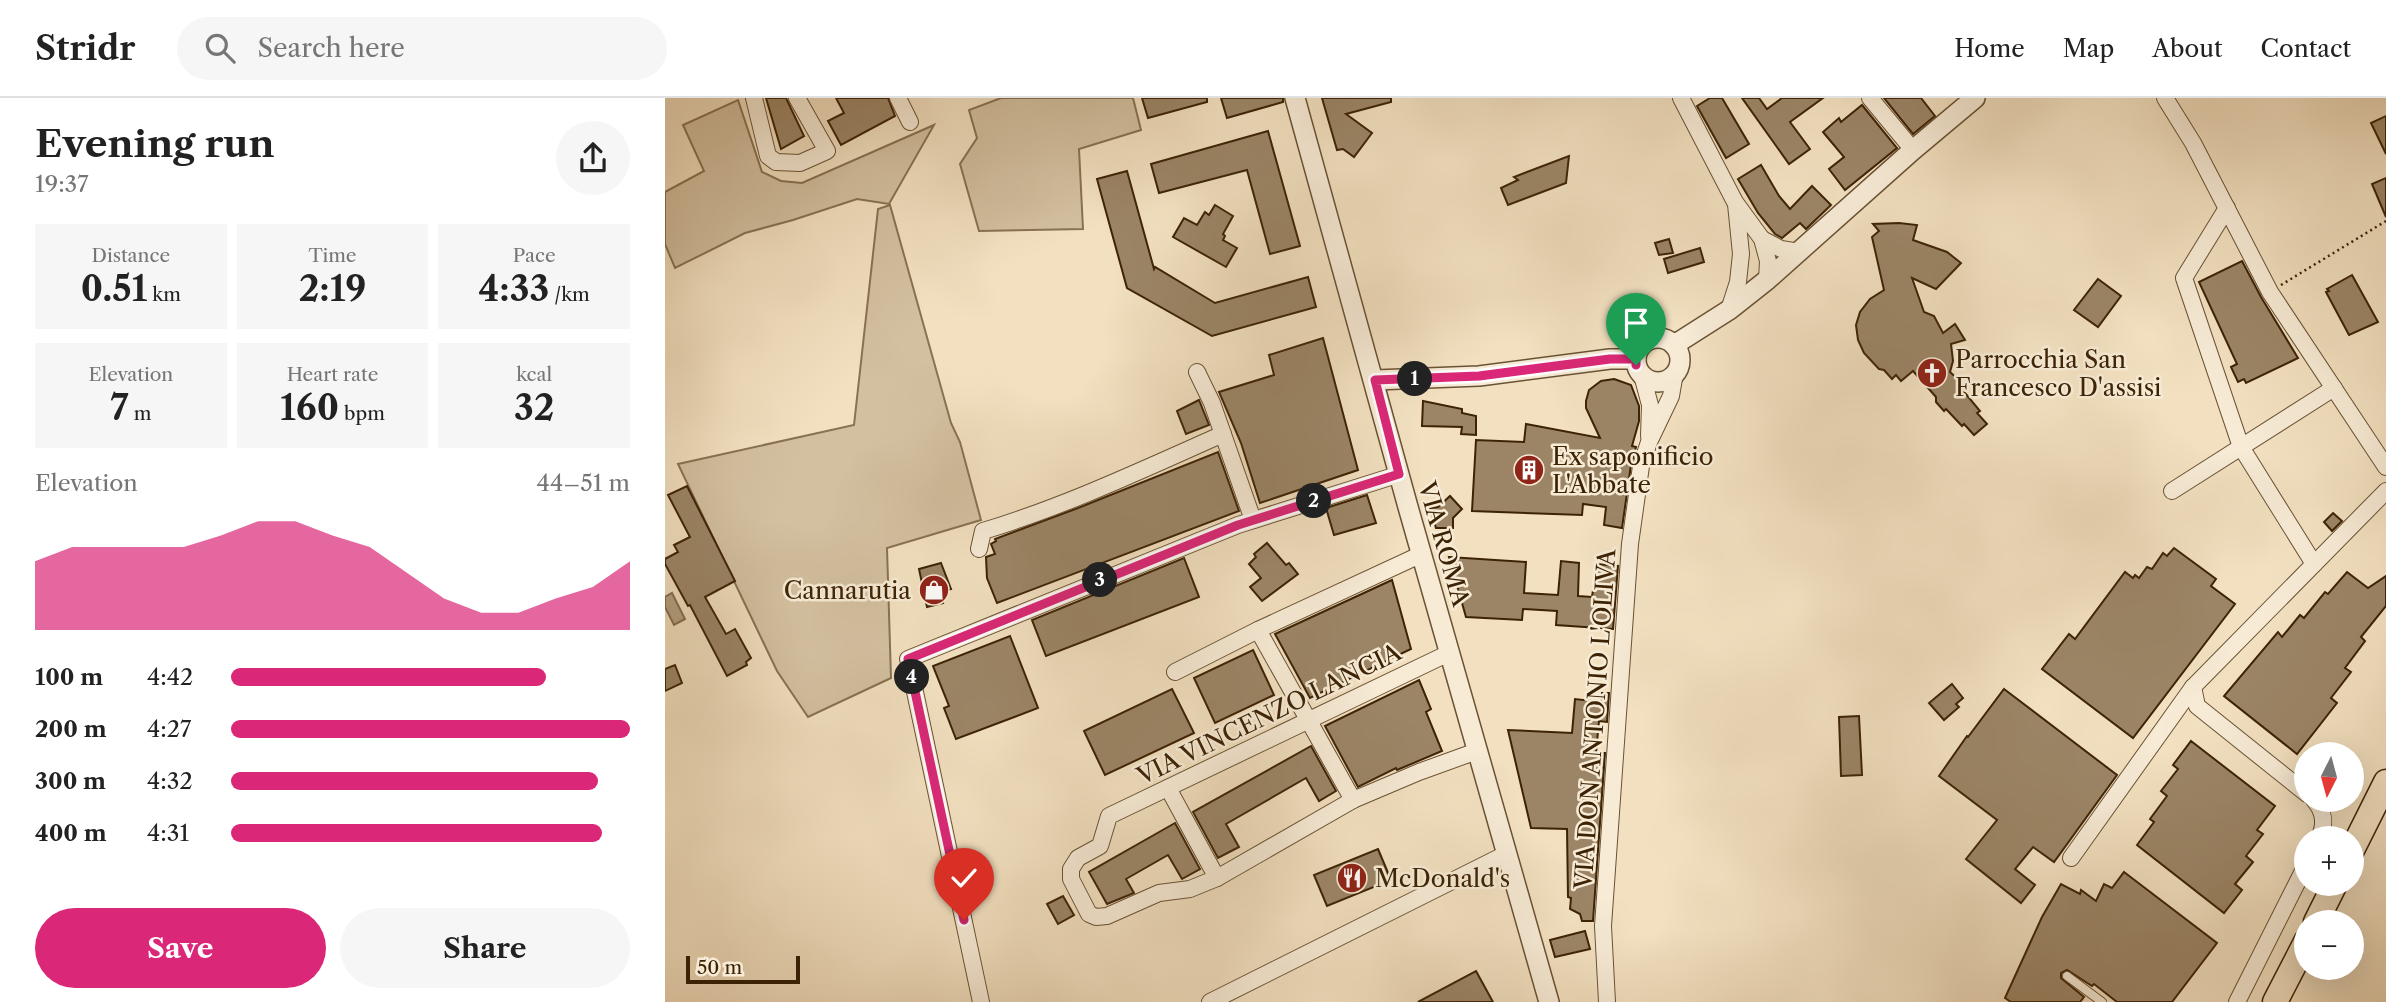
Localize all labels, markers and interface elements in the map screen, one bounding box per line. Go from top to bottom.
search box [177,17,667,80]
text: Stridr [35,28,135,69]
icon: search [201,29,239,67]
text: Search here [257,32,405,64]
text: Home [1954,34,2025,63]
text: Map [2063,34,2114,63]
text: About [2152,34,2223,63]
text: Contact [2261,34,2351,63]
text: Evening run [35,120,275,167]
button: share [556,121,630,195]
text: 19:37 [35,170,89,198]
text: Distance [92,244,170,267]
text: Time [308,244,357,267]
text: Pace [513,244,556,267]
text: 0.51 [81,267,147,310]
text: 2:19 [299,267,366,310]
text: 4:33 [479,267,549,310]
text: km [147,283,181,306]
text: /km [549,283,590,306]
pin [1606,293,1666,365]
icon: arrive [1617,304,1655,342]
place label: Parrocchia San Francesco D'assisi [1955,345,2161,402]
church icon: Parrocchia San Francesco D'assisi [1915,356,1949,390]
pin: 1 [1397,362,1433,396]
text: Elevation [88,363,173,386]
text: Heart rate [287,363,378,386]
text: kcal [516,363,552,386]
text: 1 [1410,367,1419,390]
text: 7 [110,386,129,429]
text: 160 [280,386,339,429]
text: 32 [514,386,554,429]
text: m [129,402,151,425]
text: bpm [339,402,385,425]
place label: Ex saponificio L'Abbate [1552,442,1713,499]
building icon: Ex saponificio L'Abbate [1512,453,1546,487]
text: Elevation [35,469,138,497]
text: 44–51 m [537,469,630,497]
street label: VIA ROMA [1412,477,1476,611]
pin: 2 [1297,484,1331,518]
text: 2 [1308,489,1319,512]
street label: VIA DON ANTONIO L'OLIVA [1569,547,1621,891]
pin: 3 [1083,562,1117,598]
text: 3 [1094,568,1105,591]
shop icon: Cannarutia [917,573,951,607]
place label: Cannarutia [784,576,911,605]
street label: VIA VINCENZO LANCIA [1131,637,1407,791]
pin: 4 [895,660,929,694]
text: 100 m [35,663,103,691]
text: 4:42 [147,663,193,691]
text: 4 [906,665,917,688]
text: 200 m [35,715,107,743]
text: 4:27 [147,715,191,743]
north arrow [2294,742,2364,812]
map controls [2294,742,2364,980]
text: 300 m [35,767,106,795]
text: 4:32 [147,767,193,795]
text: 400 m [35,819,107,847]
text: 4:31 [147,819,189,847]
button: + [2294,826,2364,896]
pin [934,848,994,920]
icon: check [945,859,983,897]
restaurant icon: McDonald's [1335,861,1369,895]
place label: McDonald's [1375,864,1510,893]
button: Save [35,908,326,988]
button: Share [340,908,630,988]
button: − [2294,910,2364,980]
scale bar [686,953,800,985]
text: 50 m [697,956,742,979]

